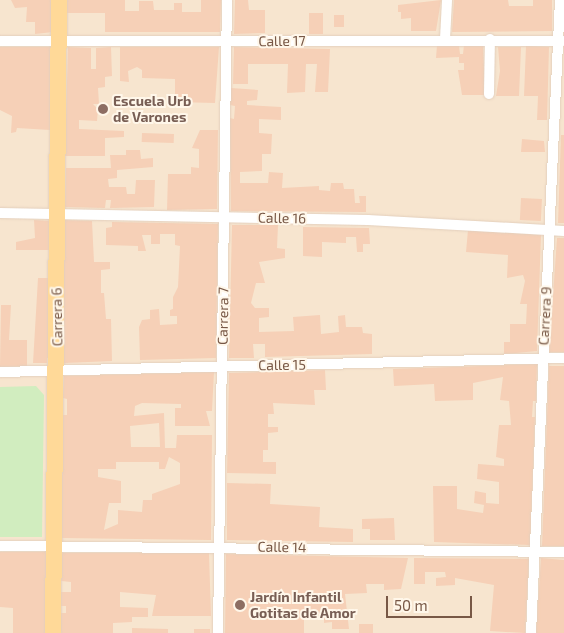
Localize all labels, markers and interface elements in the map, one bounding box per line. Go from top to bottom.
street label: Calle 17 [258,32,306,50]
place label: Escuela Urb de Varones [113,93,191,125]
marker: Escuela Urb de Varones [97,103,109,115]
street label: Calle 16 [258,209,306,227]
street label: Carrera 9 [535,286,555,346]
street label: Carrera 7 [214,287,232,345]
street label: Carrera 6 [48,288,66,346]
street label: Calle 15 [258,356,306,374]
street label: Calle 14 [257,538,307,556]
scale bar [389,586,475,618]
place label: Jardín Infantil Gotitas de Amor [250,589,356,622]
text: 50 m [394,596,428,614]
marker: Jardín Infantil Gotitas de Amor [234,599,246,611]

